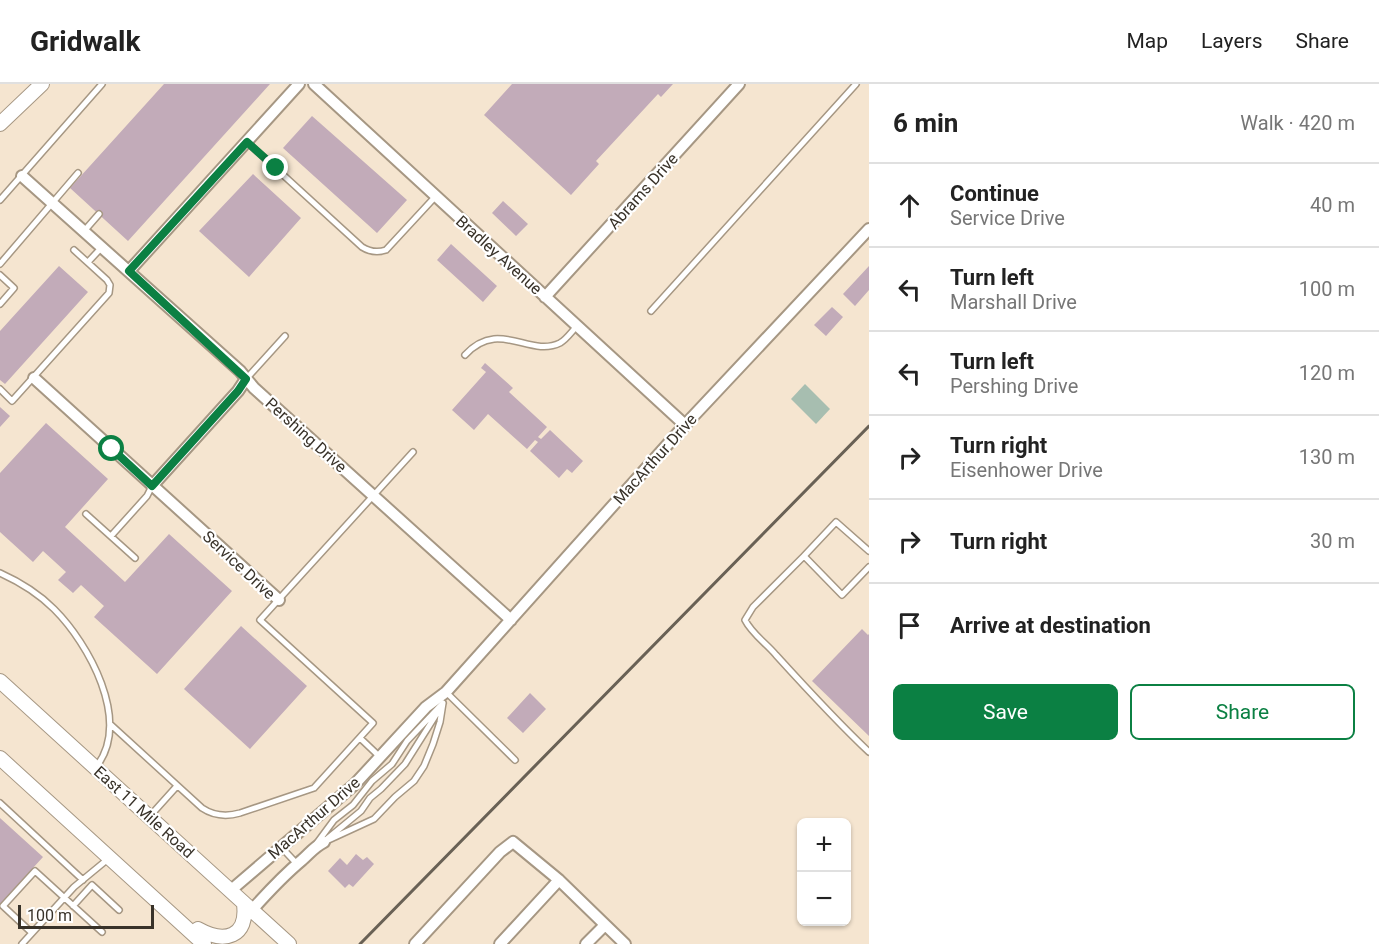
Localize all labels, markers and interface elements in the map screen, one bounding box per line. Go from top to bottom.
text: Gridwalk [30,25,140,58]
text: Map [1126,29,1168,53]
text: Layers [1201,29,1262,53]
text: Share [1295,29,1349,53]
text: 6 min [893,108,958,138]
text: Walk · 420 m [1240,111,1355,135]
street label: Abrams Drive [604,149,682,233]
route end [262,154,288,180]
text: Continue [950,181,1039,206]
icon: ahead [893,189,926,222]
text: 40 m [1310,193,1355,217]
text: Service Drive [950,206,1065,230]
street label: Bradley Avenue [452,211,546,299]
text: Turn left [950,265,1034,290]
icon: left [893,273,926,306]
text: 100 m [1299,277,1355,301]
text: Marshall Drive [950,290,1077,314]
text: Turn left [950,349,1034,374]
icon: left [893,357,926,390]
text: 120 m [1299,361,1355,385]
text: Pershing Drive [950,374,1078,398]
street label: Pershing Drive [262,394,350,476]
street label: MacArthur Drive [609,410,701,508]
text: Turn right [950,433,1047,458]
route start [98,435,124,461]
icon: right [893,441,926,474]
text: 130 m [1299,445,1355,469]
text: Eisenhower Drive [950,458,1103,482]
icon: right [893,525,926,558]
street label: Service Drive [199,527,279,603]
text: Turn right [950,529,1047,554]
text: 30 m [1310,529,1355,553]
icon: arrive [893,609,926,642]
text: Arrive at destination [950,613,1151,638]
button: Save [893,684,1118,740]
button: Share [1130,684,1355,740]
street label: East 11 Mile Road [90,762,198,862]
street label: MacArthur Drive [264,773,364,863]
map controls [797,818,851,926]
button: + [797,818,851,872]
button: − [797,872,851,926]
scale bar [18,902,154,930]
text: 100 m [27,906,72,925]

